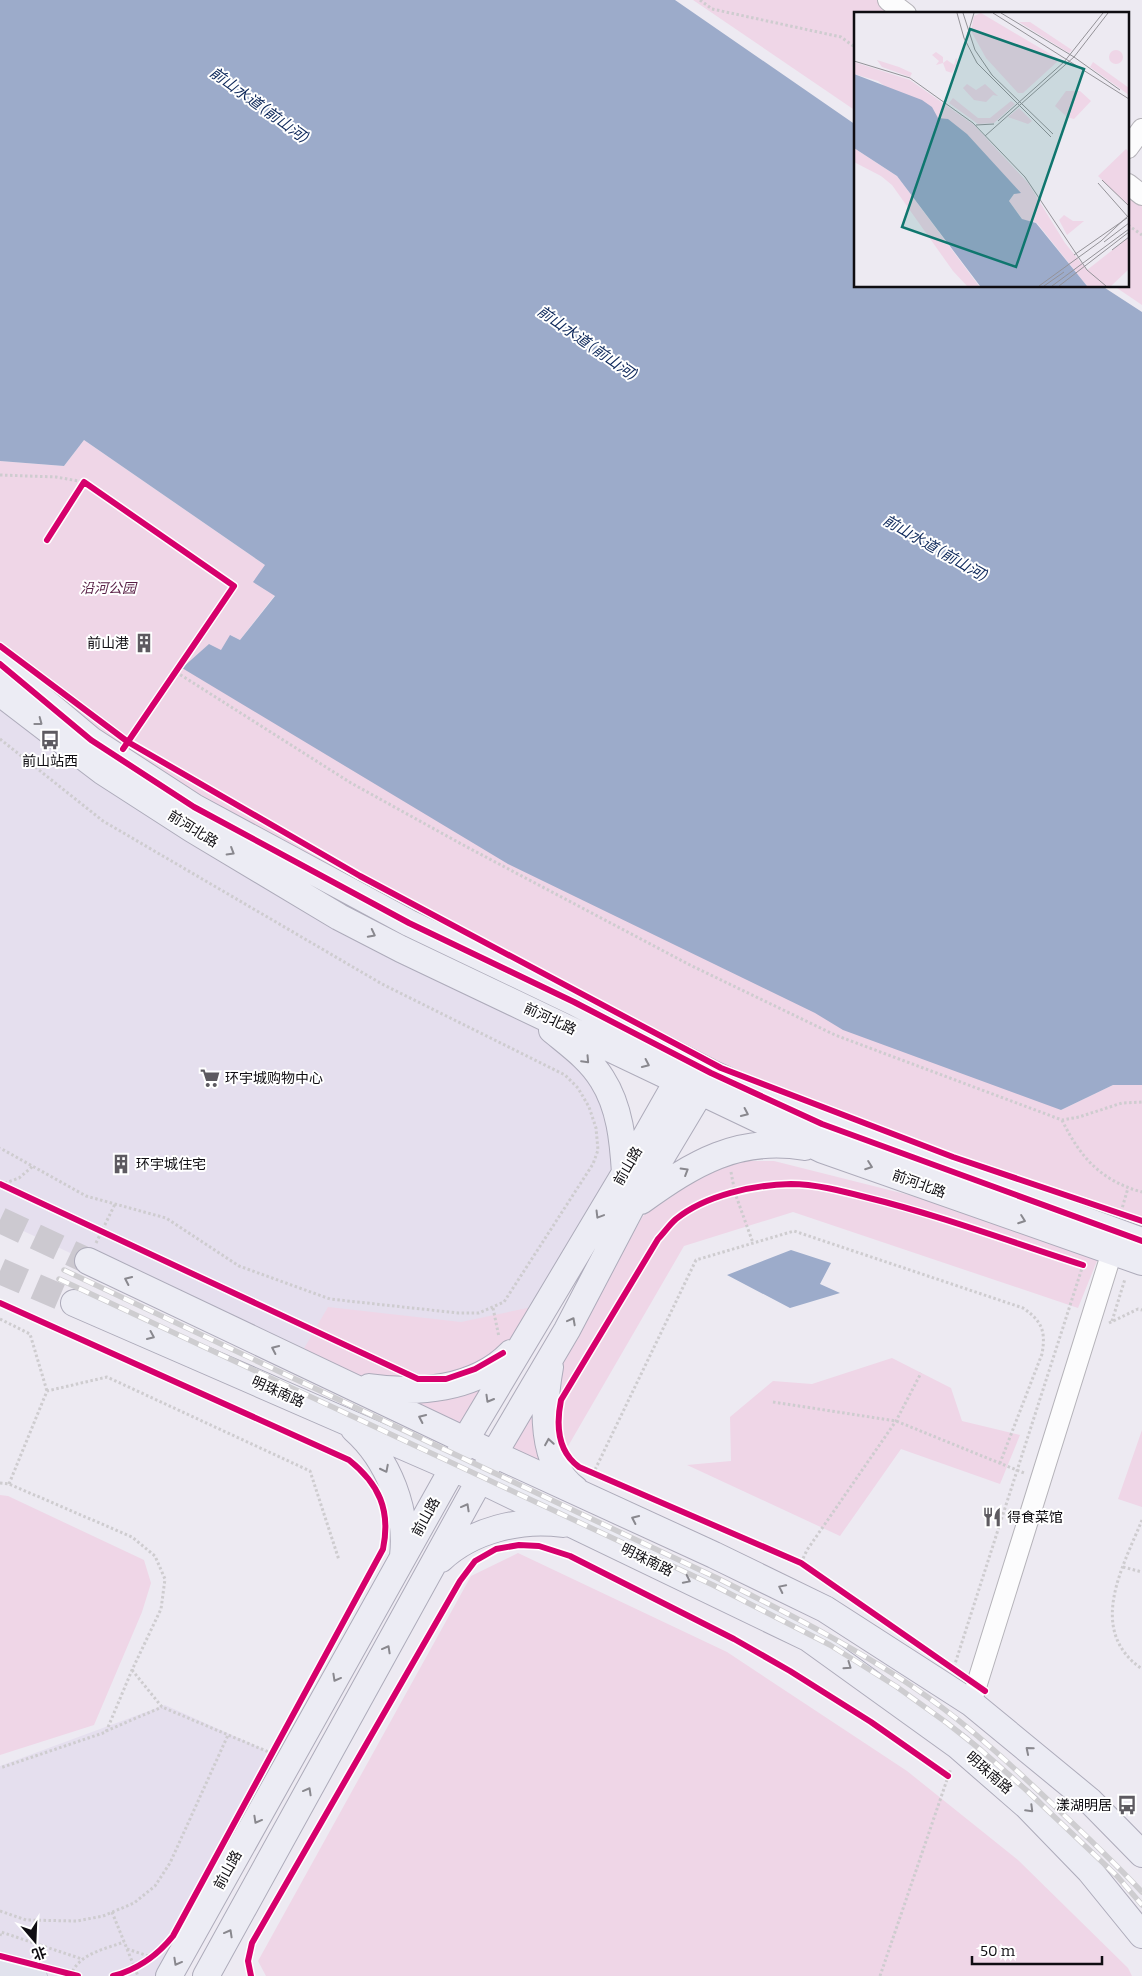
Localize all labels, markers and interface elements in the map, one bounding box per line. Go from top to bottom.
inset map [854,12,1130,288]
water label: 前山水道 (前山河) [206,63,312,147]
water label: 前山水道 (前山河) [534,302,640,384]
water label: 前山水道 (前山河) [880,511,991,585]
park label: 沿河公园 [80,580,138,597]
building icon: 前山港 [133,632,155,654]
place label: 前山港 [87,635,129,652]
one-way arrow [33,717,42,725]
bus stop icon: 前山站西 [39,729,61,751]
place label: 前山站西 [22,753,78,770]
street label: 前河北路 [165,807,221,851]
one-way arrow [226,846,235,856]
one-way arrow [367,928,376,938]
street label: 前河北路 [521,999,579,1039]
one-way arrow [580,1055,589,1064]
one-way arrow [641,1058,650,1068]
supermarket icon: 环宇城购物中心 [199,1067,221,1089]
place label: 环宇城购物中心 [225,1070,323,1087]
one-way arrow [740,1106,749,1117]
street label: 前山路 [610,1144,646,1188]
building icon: 环宇城住宅 [110,1153,132,1175]
place label: 环宇城住宅 [136,1156,206,1173]
one-way arrow [864,1160,872,1170]
street label: 前河北路 [890,1166,948,1202]
one-way arrow [680,1167,689,1177]
one-way arrow [596,1209,606,1218]
one-way arrow [1017,1215,1025,1225]
one-way arrow [124,1276,133,1287]
one-way arrow [566,1317,576,1326]
one-way arrow [146,1330,155,1341]
one-way arrow [271,1345,280,1356]
street label: 明珠南路 [249,1373,307,1411]
one-way arrow [485,1394,495,1403]
one-way arrow [418,1414,427,1425]
one-way arrow [545,1438,555,1446]
one-way arrow [379,1464,389,1473]
street label: 前山路 [408,1495,444,1539]
one-way arrow [459,1503,469,1512]
restaurant icon: 得食菜馆 [981,1506,1003,1528]
place label: 得食菜馆 [1007,1509,1063,1526]
one-way arrow [631,1514,640,1525]
street label: 明珠南路 [618,1540,676,1580]
one-way arrow [681,1574,690,1584]
one-way arrow [778,1584,787,1594]
one-way arrow [381,1645,391,1654]
one-way arrow [842,1660,852,1669]
one-way arrow [332,1673,342,1682]
one-way arrow [1025,1747,1034,1756]
street label: 明珠南路 [962,1748,1016,1798]
one-way arrow [302,1788,312,1797]
bus stop icon: 漾湖明居 [1116,1794,1138,1816]
place label: 漾湖明居 [1056,1797,1112,1814]
one-way arrow [1025,1804,1034,1813]
one-way arrow [253,1815,263,1824]
street label: 前山路 [210,1848,246,1892]
north arrow [10,1916,60,1966]
one-way arrow [223,1930,233,1939]
scale bar [972,1934,1102,1966]
text: 50 m [980,1942,1016,1960]
text: 北 [30,1943,48,1963]
one-way arrow [173,1956,183,1965]

